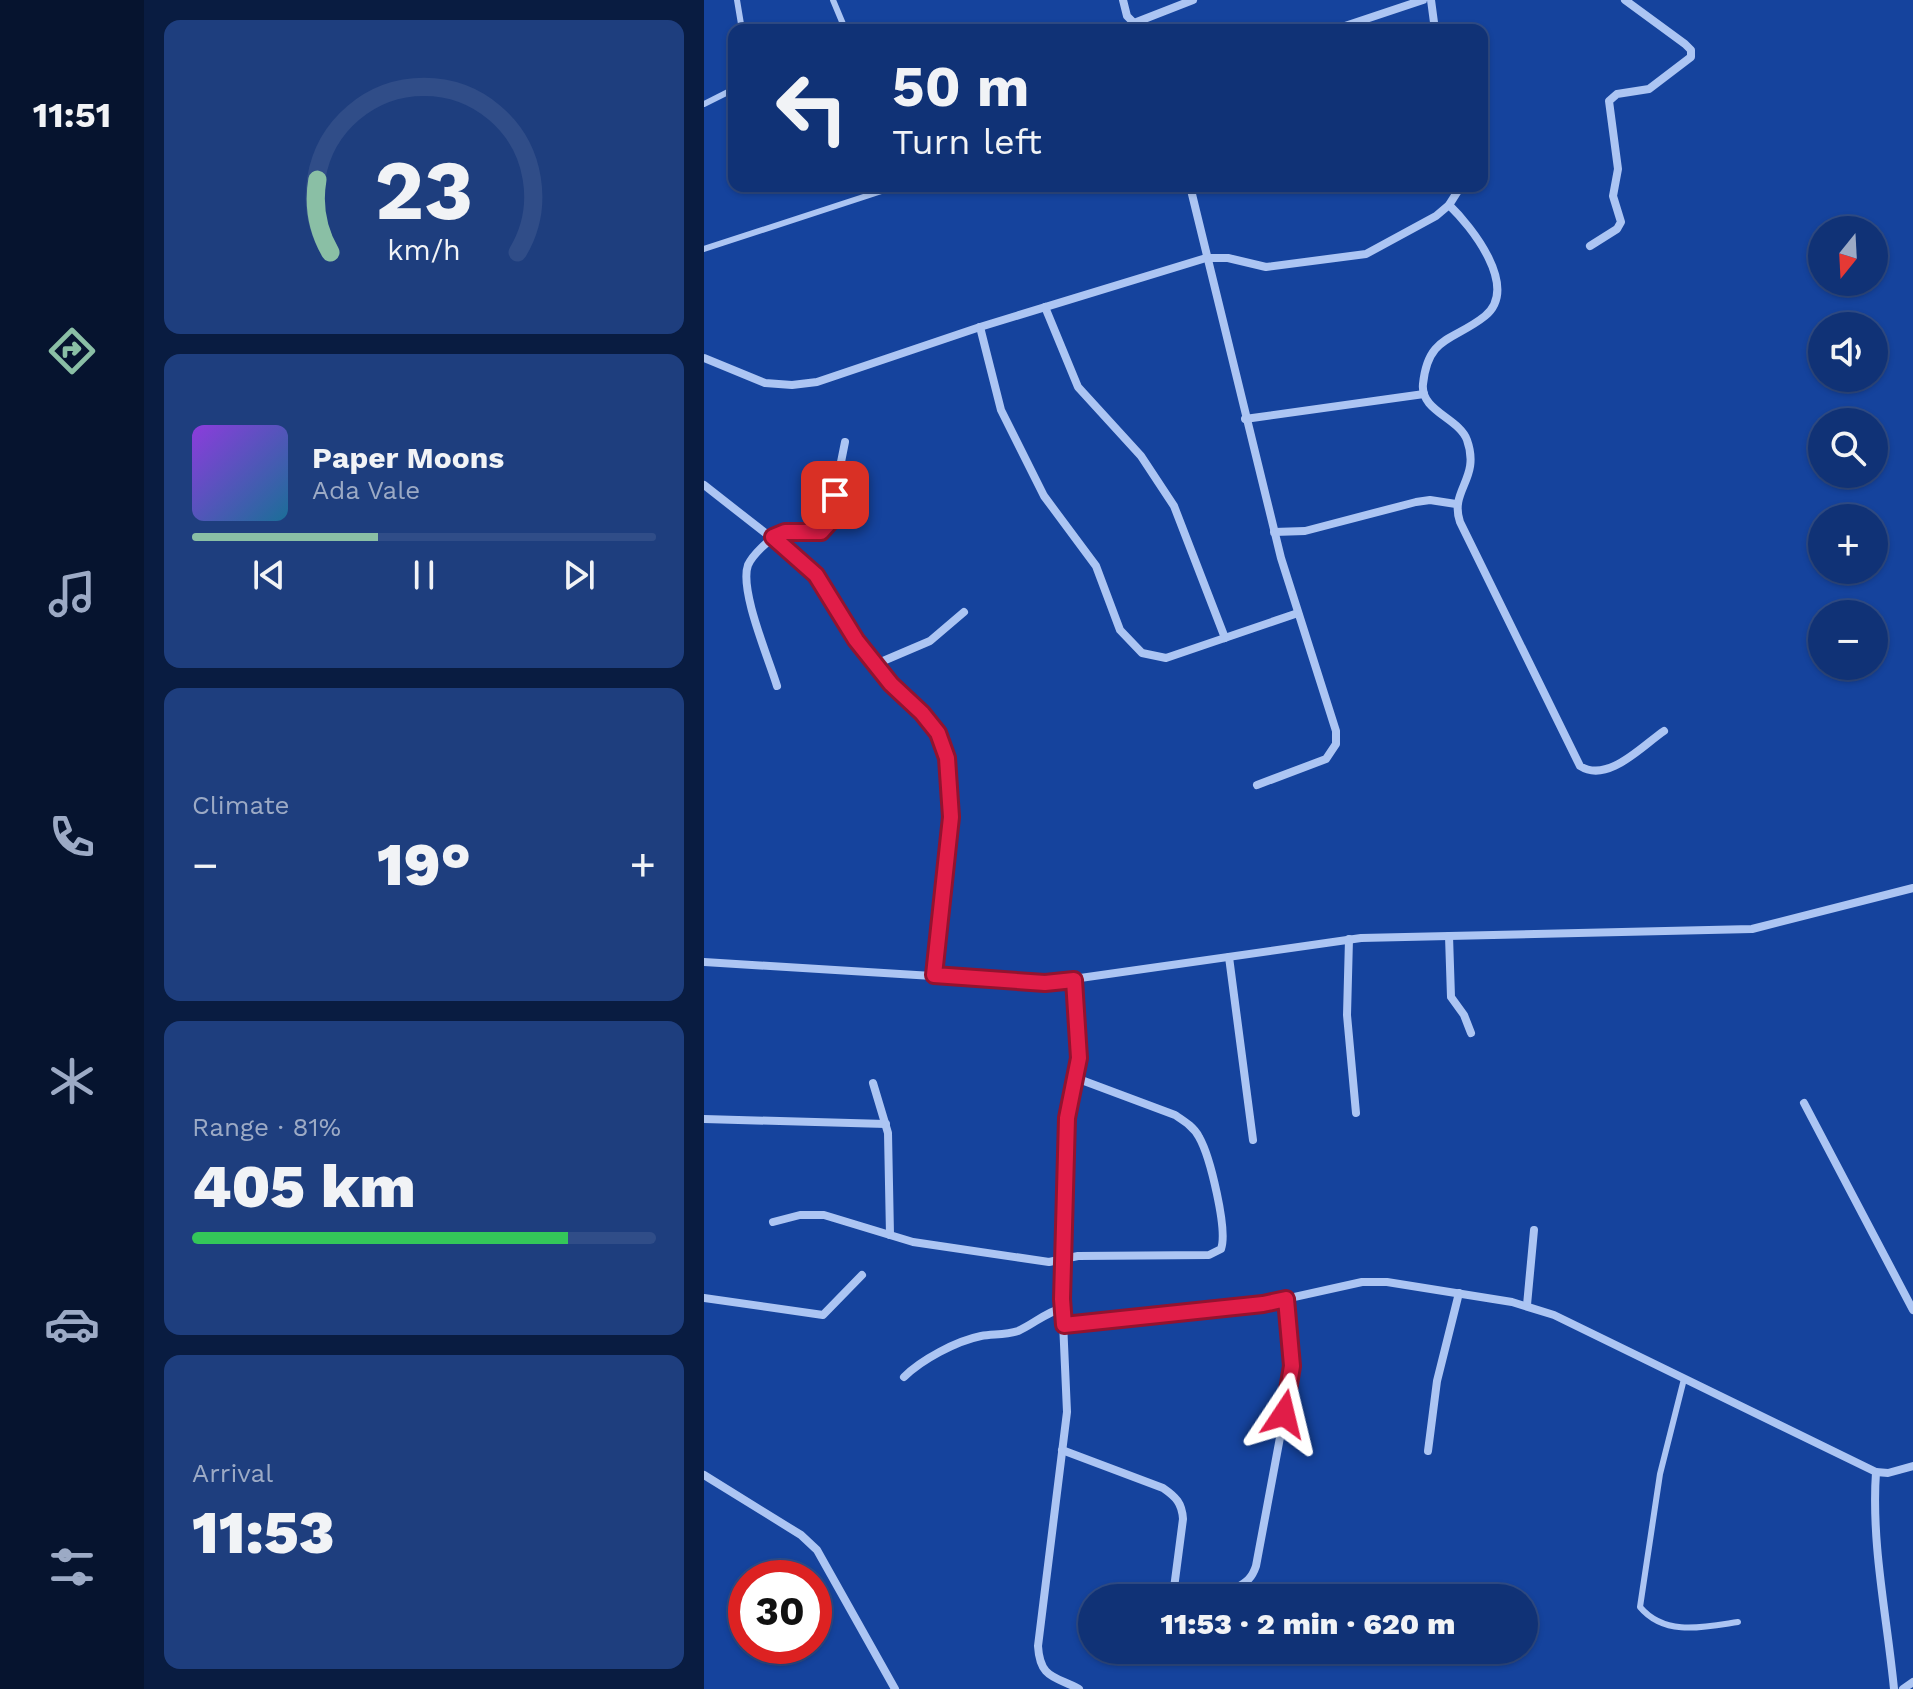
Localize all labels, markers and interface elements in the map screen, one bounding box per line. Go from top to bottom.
text: 50 m [892,54,1029,120]
icon: left [760,56,864,160]
text: 11:51 [33,94,111,136]
text: Turn left [892,121,1042,163]
text: 23 [375,141,473,238]
north arrow [1808,216,1888,296]
map controls [1808,216,1888,680]
text: km/h [387,233,461,267]
button: sound [1808,312,1888,392]
icon: directions [44,323,100,379]
button: search [1808,408,1888,488]
text: Paper Moons [312,440,504,475]
pin [801,461,869,529]
icon: arrive [813,473,857,517]
text: Ada Vale [312,475,420,505]
button: + [1808,504,1888,584]
icon: previous [247,553,291,597]
icon: pause [402,553,446,597]
icon: next [557,553,601,597]
icon: music [44,566,100,622]
button: − [1808,600,1888,680]
text: Climate [192,790,290,820]
icon: phone [44,809,100,865]
text: 19° [377,829,471,900]
text: − [192,839,219,891]
text: + [629,839,656,891]
icon: climate [44,1053,100,1109]
text: Range · 81% [192,1112,341,1142]
text: 405 km [192,1151,416,1222]
icon: car [44,1296,100,1352]
position arrow [1242,1372,1326,1456]
text: Arrival [192,1458,273,1488]
text: 11:53 [192,1497,335,1568]
icon: filters [44,1539,100,1595]
speed limit sign: 30 [728,1560,832,1664]
text: 11:53 · 2 min · 620 m [1161,1606,1455,1641]

